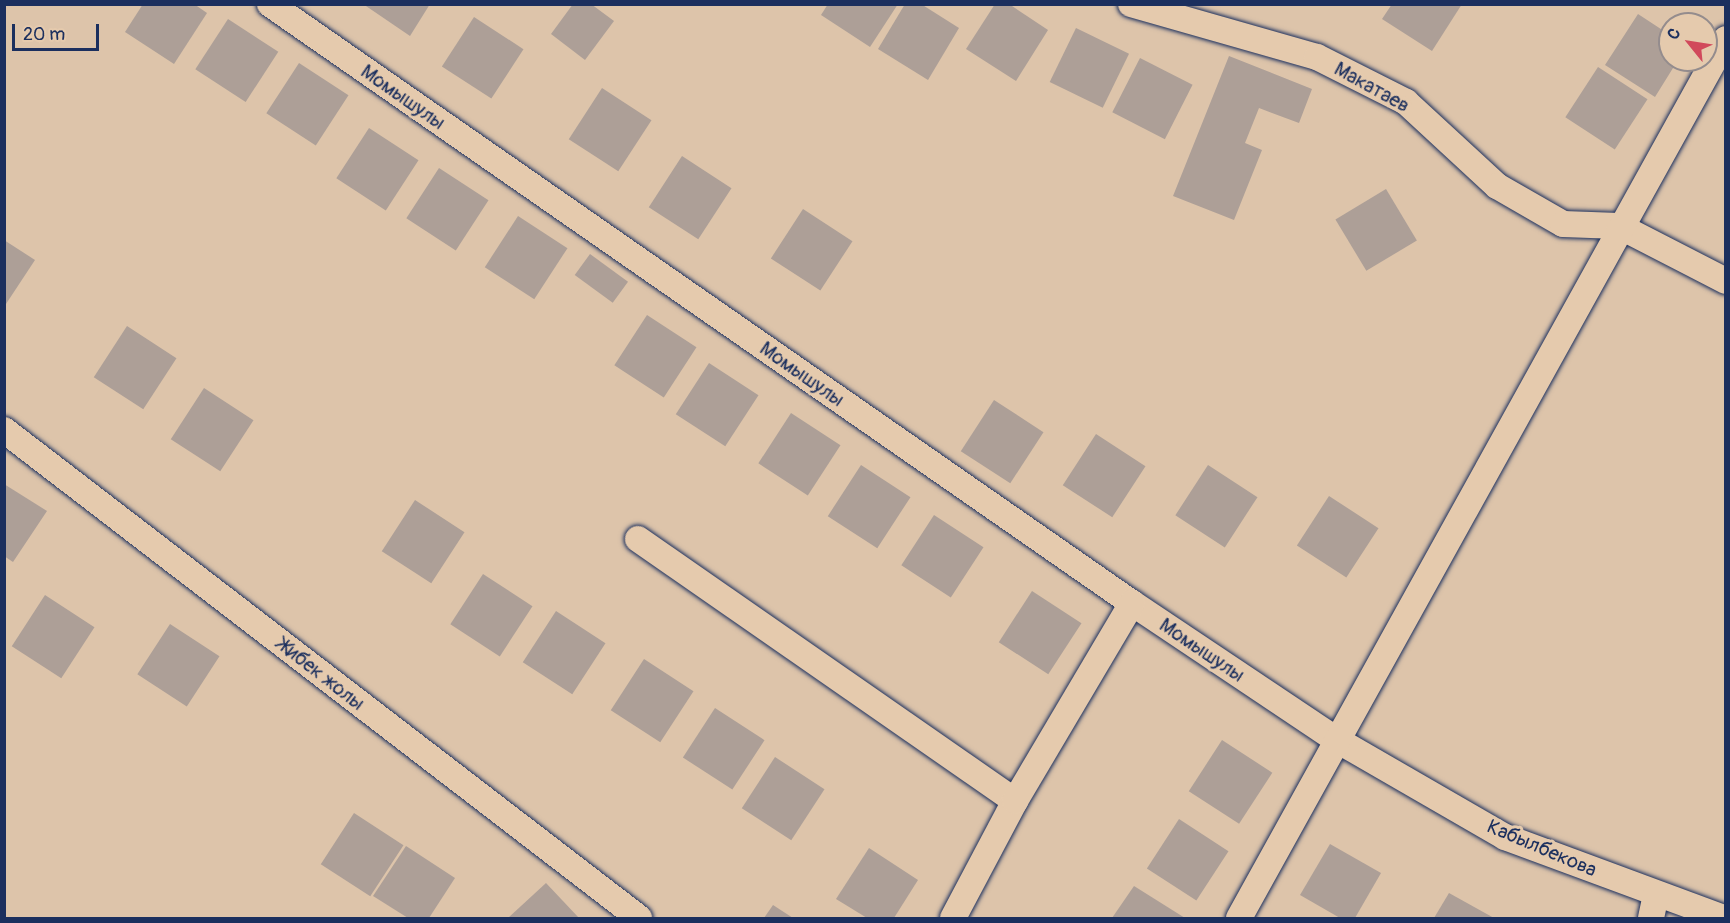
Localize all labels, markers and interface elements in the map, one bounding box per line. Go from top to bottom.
scale bar [15,12,102,50]
north arrow [1658,12,1718,72]
text: 20 m [23,23,65,46]
text: С [1663,25,1685,43]
street label: Макатаев [1330,57,1414,117]
street label: Момышулы [356,59,450,135]
street label: Момышулы [755,336,849,412]
street label: Момышулы [1155,613,1249,687]
street label: Жибек жолы [273,633,369,715]
street label: Кабылбекова [1484,814,1600,882]

